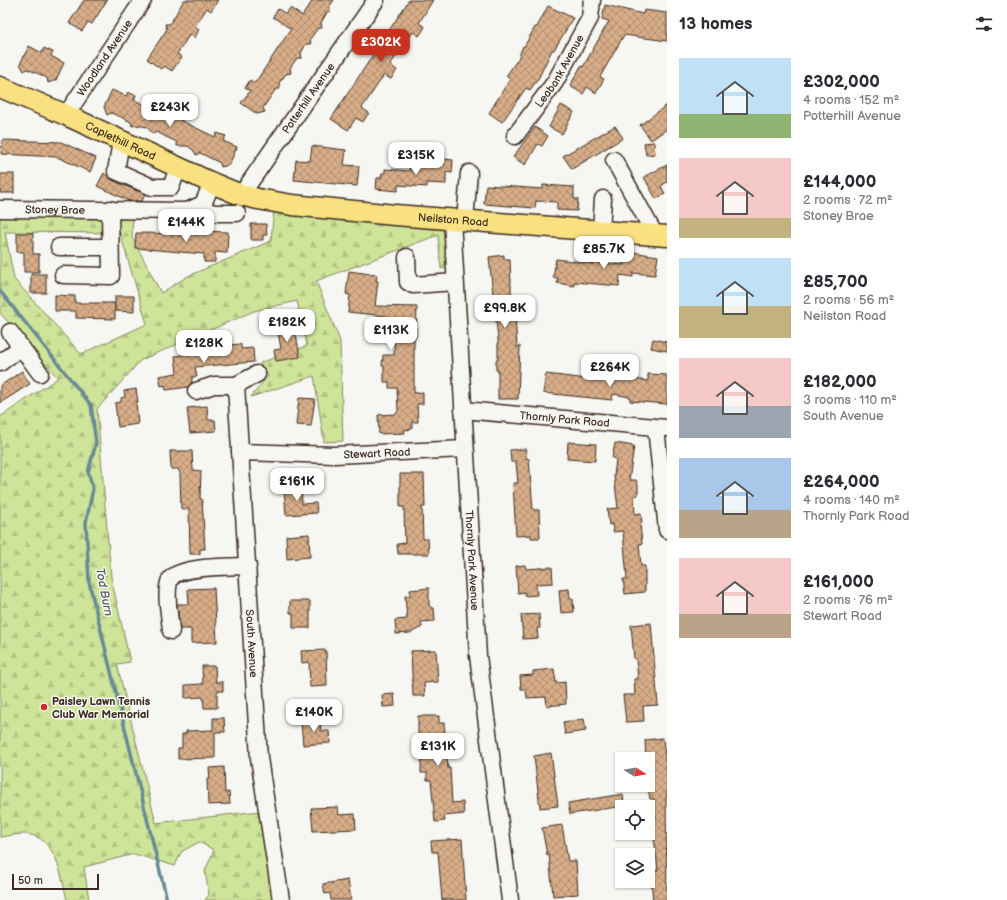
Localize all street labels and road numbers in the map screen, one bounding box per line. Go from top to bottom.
street label: Woodland Avenue [74,17,135,98]
street label: Leabank Avenue [532,32,586,110]
street label: Potterhill Avenue [279,60,337,136]
street label: Caplethill Road [83,119,158,162]
street label: Stoney Brae [25,203,86,216]
street label: Neilston Road [418,210,489,229]
street label: Thornly Park Road [519,409,610,429]
street label: Stewart Road [343,445,411,461]
street label: Thornly Park Avenue [463,510,482,611]
street label: South Avenue [243,609,261,678]

